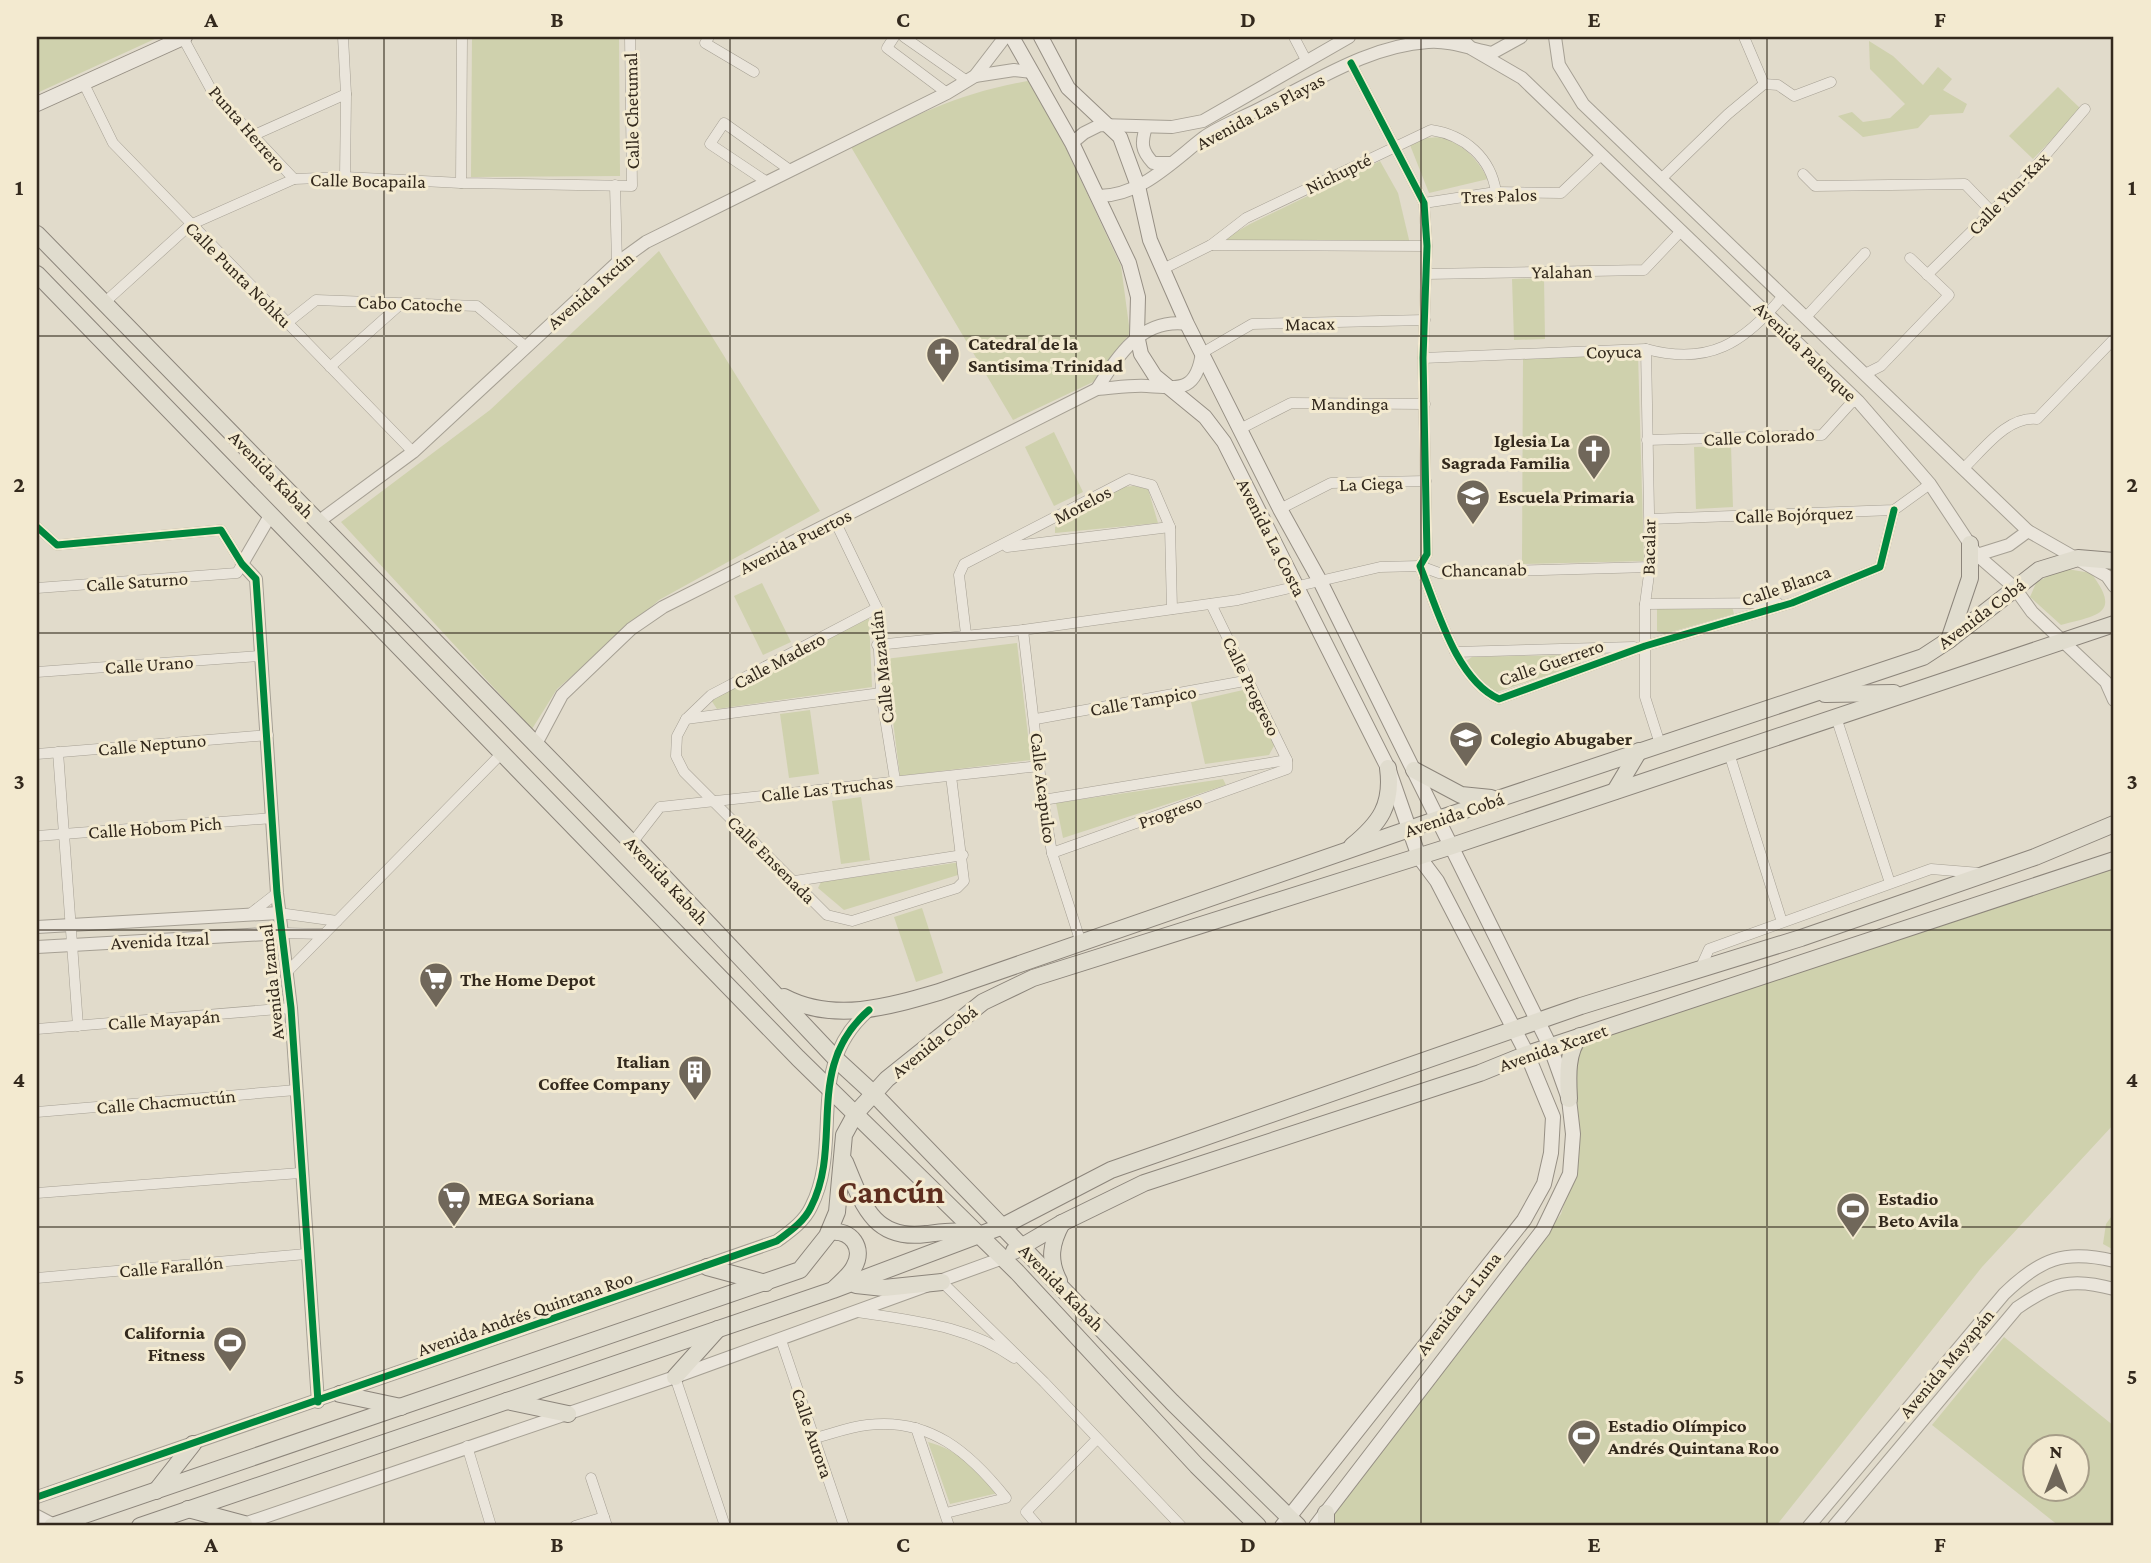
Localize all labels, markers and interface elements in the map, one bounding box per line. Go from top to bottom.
text: A [203,6,218,32]
text: B [550,6,564,32]
text: C [896,6,910,32]
text: D [1240,6,1256,32]
text: E [1587,6,1601,32]
text: F [1934,6,1946,32]
street label: Calle Chetumal [620,52,643,170]
street label: Avenida Las Playas [1192,69,1328,154]
street label: Punta Herrero [205,81,290,175]
street label: Calle Yun-Kax [1964,148,2053,239]
street label: Nichupté [1302,149,1374,198]
street label: Calle Bocapaila [310,169,426,192]
text: 1 [15,174,24,200]
text: 1 [2128,174,2137,200]
street label: Tres Palos [1461,184,1537,207]
street label: Calle Punta Nohku [181,217,296,332]
street label: Avenida Ixcún [543,247,638,334]
street label: Yalahan [1531,260,1593,283]
street label: Cabo Catoche [357,291,463,316]
street label: Avenida Palenque [1750,297,1861,406]
street label: Macax [1285,313,1335,334]
place label: Catedral de la Santisima Trinidad [968,333,1124,376]
church icon: Catedral de la Santisima Trinidad [924,335,962,384]
street label: Coyuca [1586,341,1642,362]
street label: Mandinga [1311,393,1389,414]
street label: Calle Colorado [1703,423,1815,450]
street label: Avenida Kabah [225,426,318,522]
place label: Iglesia La Sagrada Familia [1441,430,1571,473]
church icon: Iglesia La Sagrada Familia [1575,432,1613,481]
text: 2 [13,471,25,497]
text: 2 [2126,471,2138,497]
street label: La Ciega [1339,472,1404,495]
street label: Avenida La Costa [1233,475,1310,600]
school or university icon: Escuela Primaria [1454,477,1492,526]
street label: Morelos [1050,481,1114,528]
place label: Escuela Primaria [1498,486,1635,507]
street label: Calle Bojórquez [1735,502,1854,528]
street label: Avenida Puertos [736,504,855,579]
street label: Bacalar [1638,518,1659,575]
street label: Chancanab [1441,558,1527,581]
street label: Calle Blanca [1739,560,1834,611]
street label: Calle Saturno [85,567,189,596]
street label: Avenida Cobá [1933,574,2029,653]
street label: Calle Mazatlán [865,609,898,724]
street label: Calle Madero [730,628,829,693]
street label: Calle Progreso [1218,633,1285,739]
street label: Calle Guerrero [1496,635,1606,690]
street label: Calle Urano [104,651,194,678]
street label: Calle Tampico [1088,681,1198,720]
school or university icon: Colegio Abugaber [1447,719,1485,768]
place label: Colegio Abugaber [1490,728,1633,749]
street label: Calle Neptuno [97,729,207,760]
street label: Calle Acapulco [1026,731,1061,845]
text: 3 [13,768,25,794]
text: 3 [2126,768,2138,794]
street label: Calle Las Truchas [760,771,894,806]
street label: Avenida Cobá [1402,788,1507,841]
street label: Progreso [1136,790,1205,833]
street label: Calle Ensenada [723,811,820,908]
street label: Calle Hobom Pich [87,812,223,843]
street label: Avenida Kabah [620,832,713,929]
street label: Avenida Izamal [255,923,288,1041]
street label: Avenida Itzal [110,927,210,954]
supermarket icon: The Home Depot [417,960,455,1009]
place label: The Home Depot [460,969,596,990]
street label: Avenida Cobá [887,1000,981,1082]
street label: Calle Mayapán [107,1005,221,1034]
street label: Avenida Xcaret [1496,1019,1611,1076]
place label: Italian Coffee Company [538,1051,671,1094]
building icon: Italian Coffee Company [676,1053,714,1102]
text: 4 [13,1066,25,1092]
text: 4 [2126,1066,2138,1092]
street label: Calle Chacmuctún [96,1085,237,1118]
district label: Cancún [837,1173,945,1210]
supermarket icon: MEGA Soriana [435,1179,473,1228]
place label: MEGA Soriana [478,1188,595,1209]
place label: Estadio Beto Avila [1878,1188,1959,1231]
sports icon: Estadio Beto Avila [1834,1190,1872,1239]
street label: Avenida Kabah [1015,1239,1108,1335]
street label: Avenida La Luna [1412,1247,1505,1359]
street label: Calle Farallón [118,1251,224,1282]
street label: Avenida Andrés Quintana Roo [415,1267,636,1360]
street label: Avenida Mayapán [1895,1305,1998,1422]
place label: California Fitness [124,1322,206,1365]
sports icon: California Fitness [211,1324,249,1373]
text: 5 [13,1363,25,1389]
text: 5 [2126,1363,2138,1389]
street label: Calle Aurora [787,1386,838,1481]
place label: Estadio Olímpico Andrés Quintana Roo [1607,1415,1779,1458]
sports icon: Estadio Olímpico Andrés Quintana Roo [1565,1417,1603,1466]
north arrow [2022,1434,2092,1504]
text: N [2050,1441,2063,1462]
text: A [203,1531,218,1557]
text: B [550,1531,564,1557]
text: C [896,1531,910,1557]
text: D [1240,1531,1256,1557]
text: E [1587,1531,1601,1557]
text: F [1934,1531,1946,1557]

